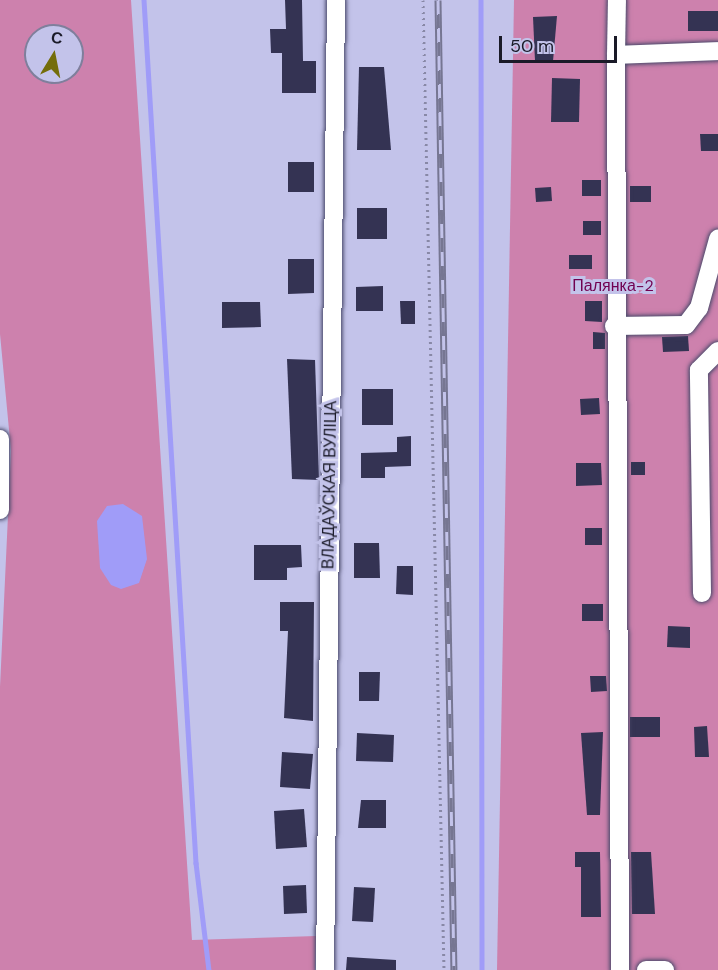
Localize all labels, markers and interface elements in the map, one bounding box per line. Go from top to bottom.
north arrow [24,24,84,84]
scale bar [502,24,620,62]
text: С [49,26,64,49]
text: 50 m [510,34,554,58]
park label: Палянка-2 [572,276,654,296]
street label: ВЛАДАЎСКАЯ ВУЛІЦА [319,401,341,569]

